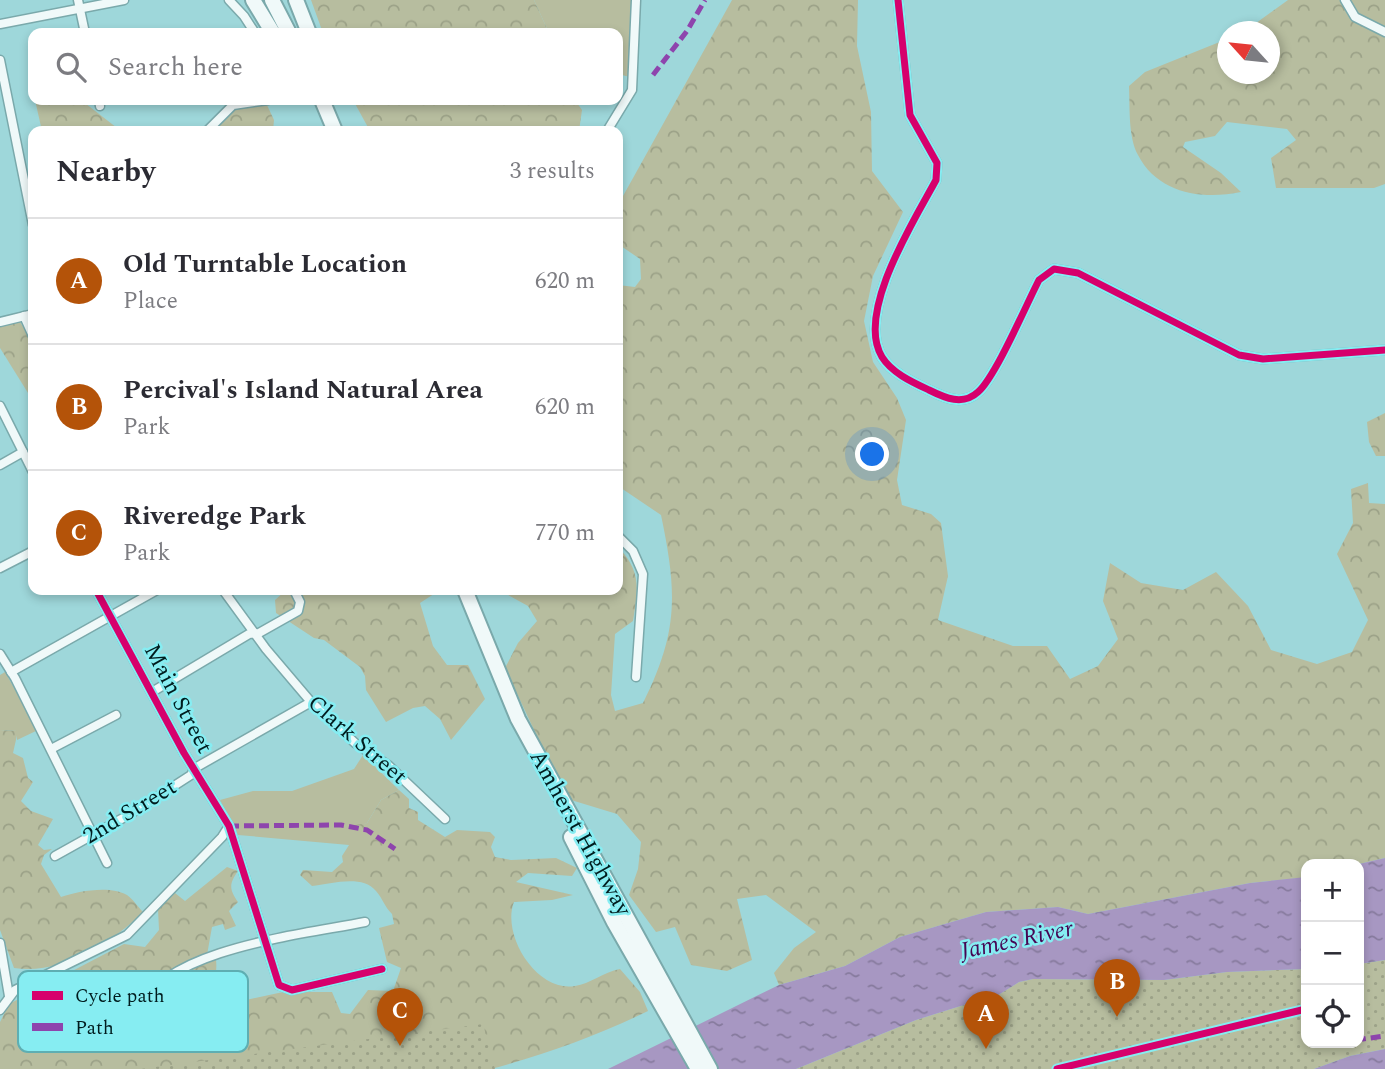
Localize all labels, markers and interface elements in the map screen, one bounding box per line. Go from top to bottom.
north arrow [1217,21,1280,84]
search box [28,28,623,105]
text: Search here [108,47,243,87]
icon: search [52,48,90,86]
text: Nearby [56,149,155,195]
text: 3 results [510,154,595,189]
text: Old Turntable Location [123,244,407,284]
text: A [70,264,88,299]
text: 620 m [535,264,595,299]
text: Place [123,284,178,319]
text: Percival's Island Natural Area [123,370,483,410]
text: B [71,390,87,425]
text: 620 m [535,390,595,425]
text: Park [123,410,170,445]
your location [855,437,889,471]
text: Riveredge Park [123,496,306,536]
text: C [71,516,87,551]
text: 770 m [535,516,595,551]
text: Park [123,536,170,571]
street label: Main Street [134,638,222,760]
street label: Clark Street [299,687,415,793]
street label: Amherst Highway [520,744,641,923]
street label: 2nd Street [76,770,184,854]
map controls [1301,859,1364,1048]
button: + [1301,859,1364,922]
water label: James River [955,910,1077,970]
button: − [1301,922,1364,985]
pin: B [1094,959,1140,1017]
legend [18,971,248,1052]
text: Cycle path [75,982,165,1011]
button: locate [1301,985,1364,1048]
pin: C [377,988,423,1046]
pin: A [963,991,1009,1049]
text: Path [75,1014,114,1043]

